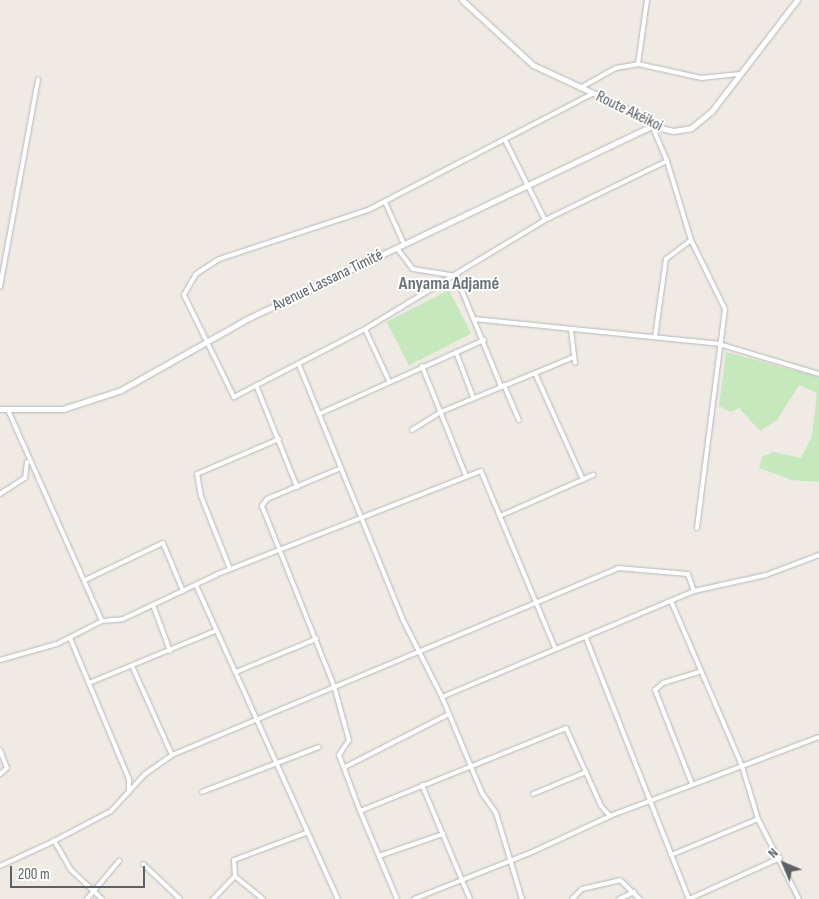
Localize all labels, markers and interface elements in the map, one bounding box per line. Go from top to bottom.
street label: Route Akéikoi [592,88,666,136]
street label: Avenue Lassana Timité [270,246,386,316]
district label: Anyama Adjamé [399,273,499,295]
north arrow [759,839,809,889]
text: N [764,844,782,862]
scale bar [12,856,148,888]
text: 200 m [18,865,50,884]

